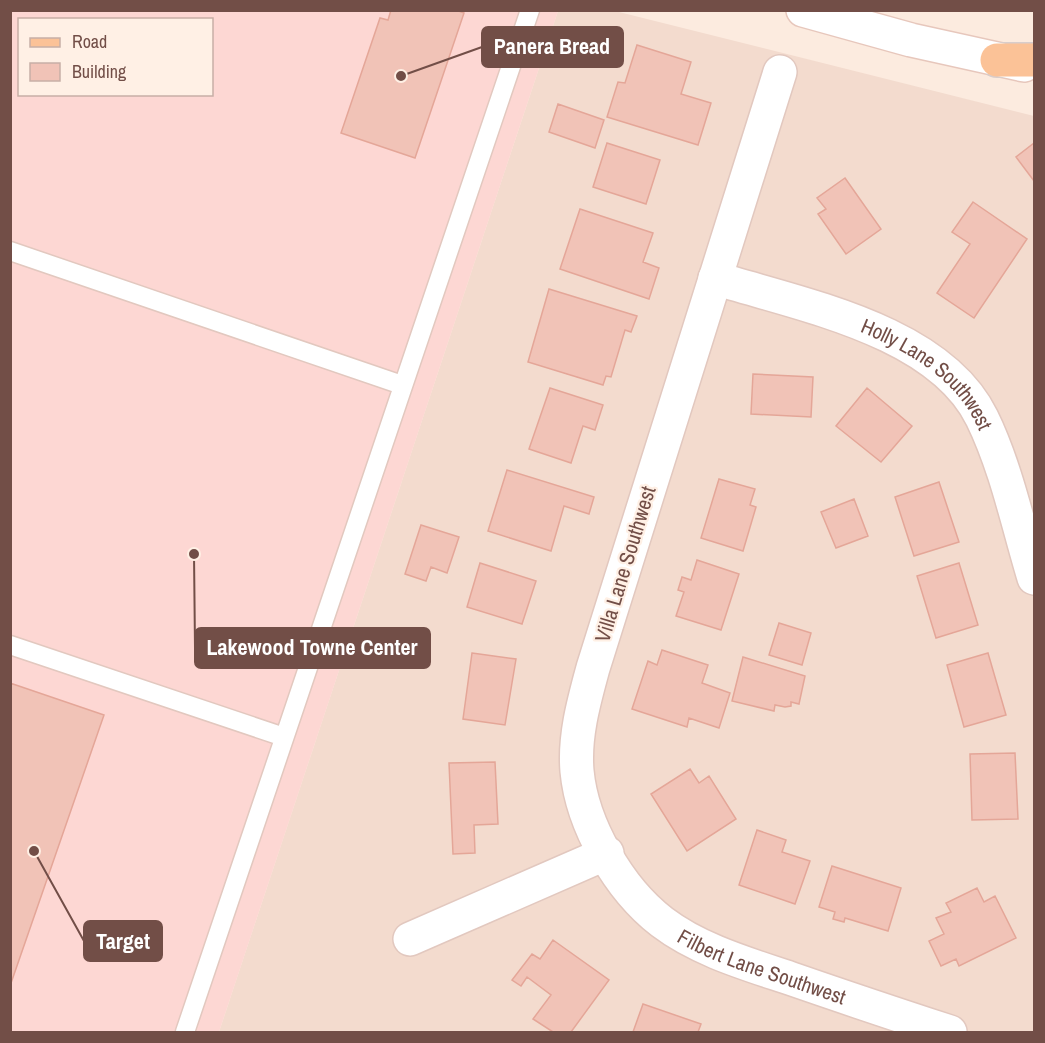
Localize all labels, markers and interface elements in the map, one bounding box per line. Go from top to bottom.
legend [18,18,213,96]
callout: Panera Bread [482,27,623,67]
text: Road [72,29,107,54]
text: Panera Bread [494,31,610,61]
text: Building [72,59,127,84]
street label: Holly Lane Southwest [857,311,1000,434]
street label: Villa Lane Southwest [588,482,663,645]
callout: Lakewood Towne Center [195,628,430,668]
text: Lakewood Towne Center [206,632,418,662]
callout: Target [84,921,162,961]
street label: Filbert Lane Southwest [673,921,850,1011]
text: Target [96,926,150,956]

